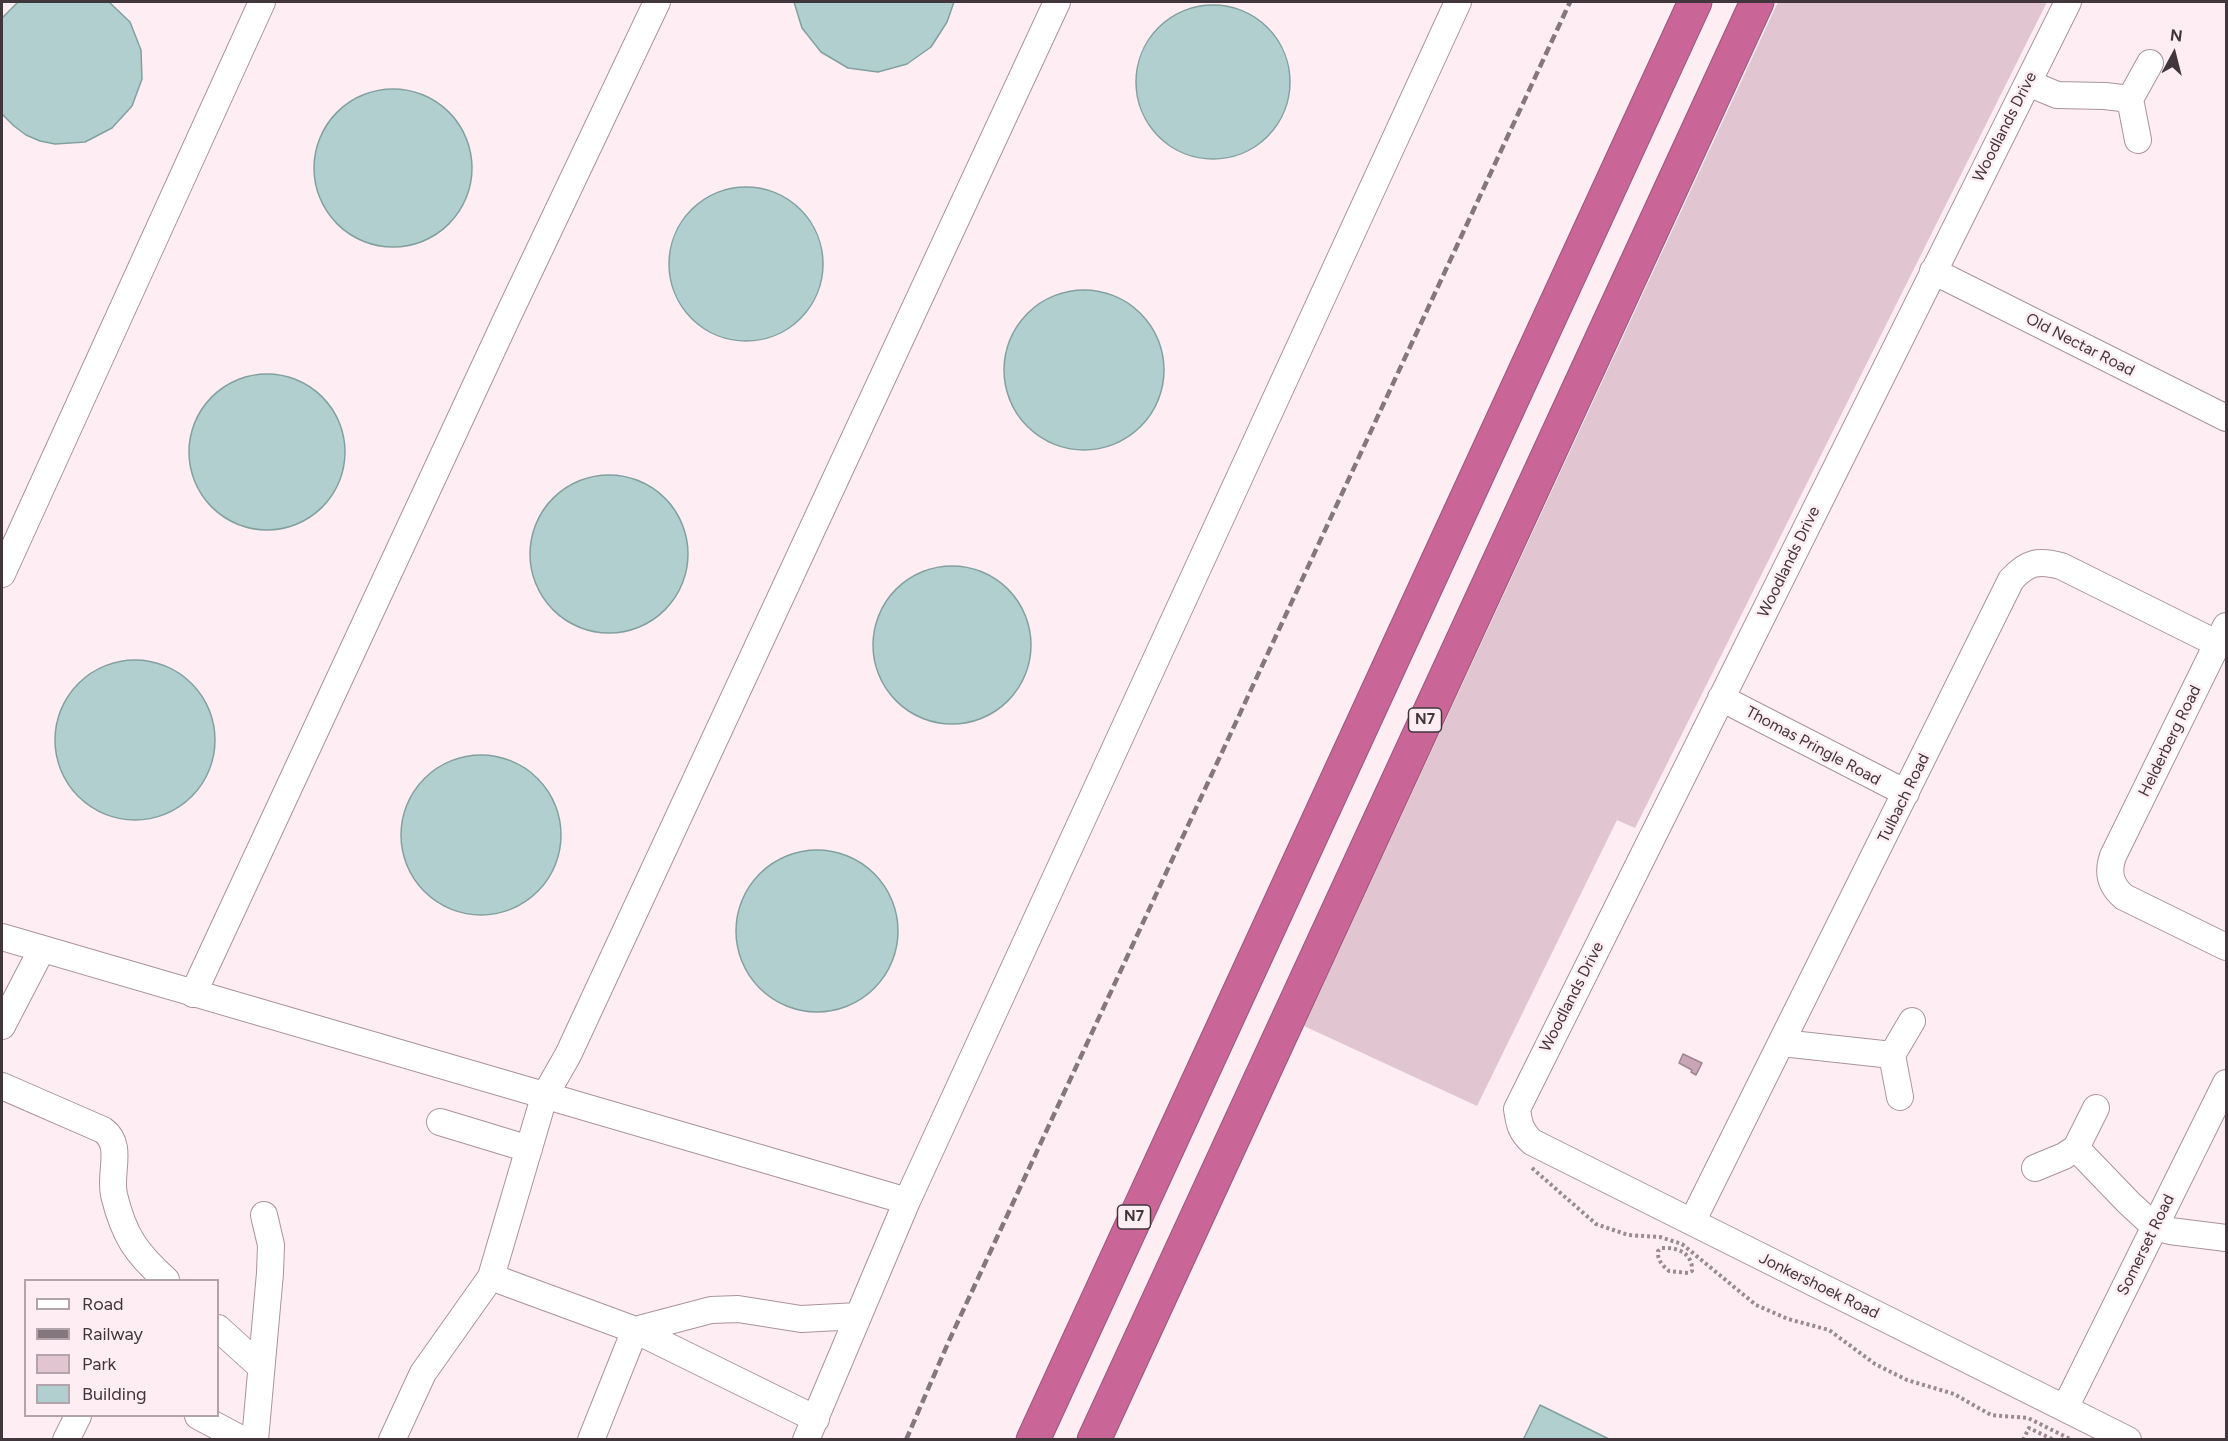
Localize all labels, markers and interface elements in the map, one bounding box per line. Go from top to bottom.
north arrow [2144,24,2204,84]
text: N [2169,25,2184,46]
street label: Woodlands Drive [1969,69,2041,185]
street label: Old Nectar Road [2022,309,2138,381]
street label: Woodlands Drive [1754,503,1824,621]
street label: Helderberg Road [2135,682,2205,800]
street label: Thomas Pringle Road [1742,702,1884,790]
road number: N7 [1408,708,1442,732]
street label: Tulbach Road [1874,750,1934,846]
street label: Woodlands Drive [1536,939,1608,1055]
street label: Somerset Road [2113,1191,2179,1299]
road number: N7 [1118,1205,1150,1229]
street label: Jonkershoek Road [1756,1249,1882,1323]
legend [24,1279,219,1417]
text: Road [82,1293,123,1315]
text: Railway [82,1323,143,1345]
text: Park [82,1353,116,1375]
text: Building [82,1383,147,1405]

